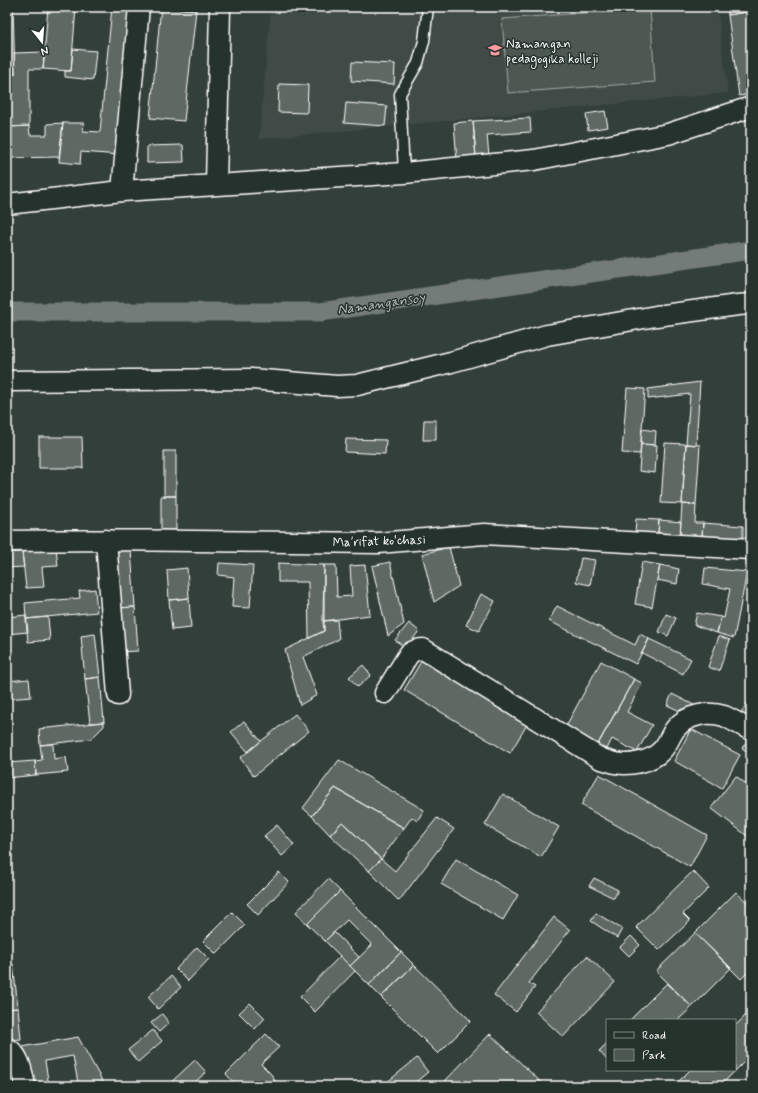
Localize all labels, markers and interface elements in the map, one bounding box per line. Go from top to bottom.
north arrow [22,22,62,62]
place label: Namangan pedagogika kolleji [506,36,599,69]
school or university icon: Namangan pedagogika kolleji [487,42,503,58]
text: N [39,43,50,58]
water label: Namangansoy [336,289,427,320]
street label: Maʼrifat ko'chasi [332,531,426,552]
legend [606,1019,736,1071]
text: Road [642,1028,666,1044]
text: Park [642,1048,666,1064]

